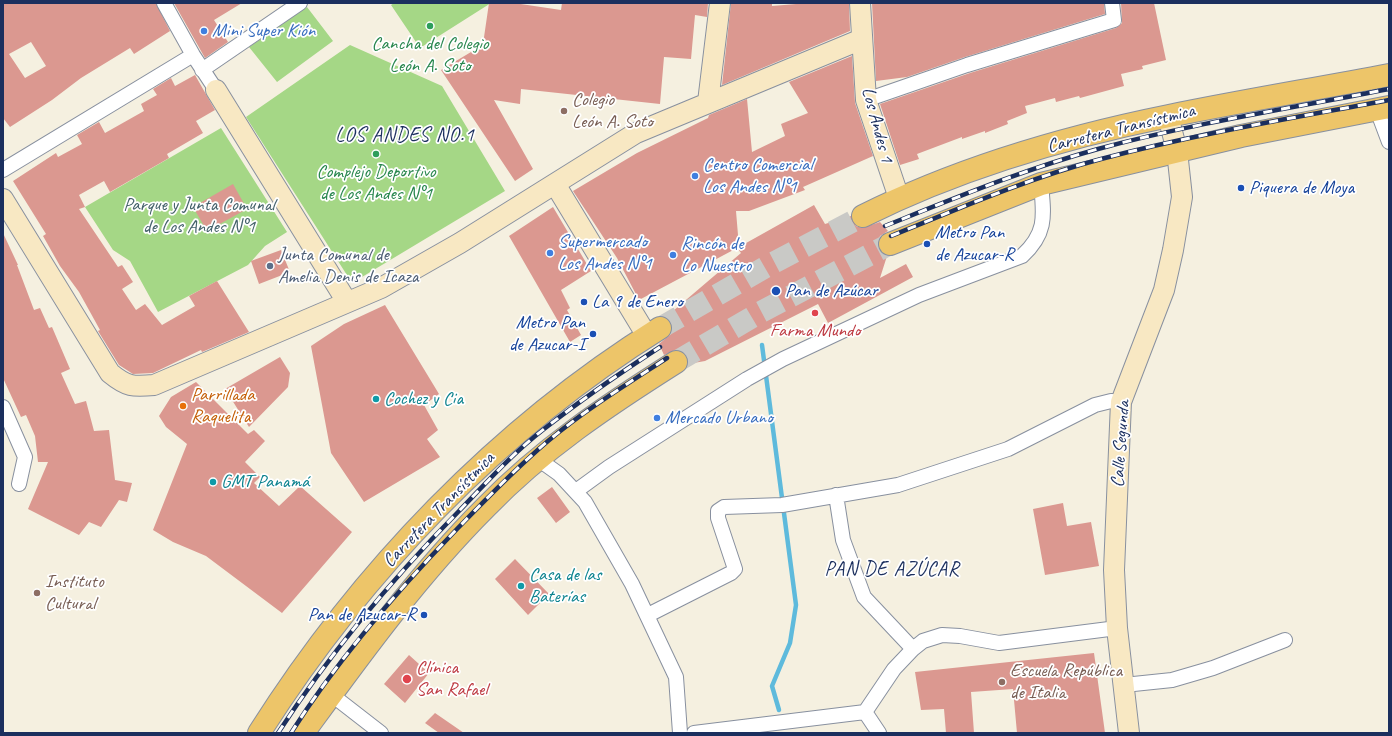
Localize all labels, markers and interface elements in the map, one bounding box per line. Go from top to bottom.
place label: Mini Super Kión [212,20,315,42]
marker: Cancha del Colegio León A. Soto [425,21,435,31]
marker: Mini Super Kión [199,26,209,36]
place label: Cancha del Colegio León A. Soto [372,33,488,77]
street label: Los Andes 1 [856,85,898,165]
place label: Colegio León A. Soto [572,89,653,133]
street label: Carretera Transístmica [1045,100,1197,158]
marker: Colegio León A. Soto [559,106,569,116]
district label: LOS ANDES NO.1 [335,124,475,148]
marker: Complejo Deportivo de Los Andes N°1 [371,149,381,159]
place label: Centro Comercial Los Andes N°1 [703,154,813,198]
place label: Complejo Deportivo de Los Andes N°1 [317,161,435,205]
marker: Centro Comercial Los Andes N°1 [690,171,700,181]
place label: Piquera de Moya [1249,177,1354,199]
marker: Piquera de Moya [1236,183,1246,193]
park label: Parque y Junta Comunal de Los Andes N°1 [123,194,275,238]
place label: Metro Pan de Azucar-R [935,222,1014,266]
place label: Supermercado Los Andes N°1 [558,231,652,275]
place label: Rincón de Lo Nuestro [681,233,751,277]
marker: Metro Pan de Azucar-R [922,239,932,249]
place label: Junta Comunal de Amelia Denis de Icaza [278,244,418,288]
marker: Supermercado Los Andes N°1 [545,248,555,258]
marker: Rincón de Lo Nuestro [668,250,678,260]
marker: Junta Comunal de Amelia Denis de Icaza [265,261,275,271]
place label: Pan de Azúcar [785,280,878,302]
marker: Pan de Azúcar [770,285,782,297]
place label: La 9 de Enero [592,291,683,313]
marker: La 9 de Enero [579,297,589,307]
marker: Farma Mundo [810,308,820,318]
place label: Metro Pan de Azucar-I [509,312,585,356]
place label: Farma Mundo [770,320,860,342]
marker: Metro Pan de Azucar-I [588,329,598,339]
place label: Parrillada Raquelita [191,384,255,428]
place label: Cochez y Cia [384,388,463,410]
marker: Cochez y Cia [371,394,381,404]
street label: Calle Segunda [1107,400,1135,488]
marker: Parrillada Raquelita [178,401,188,411]
place label: Mercado Urbano [665,407,773,429]
marker: Mercado Urbano [652,413,662,423]
street label: Carretera Transístmica [378,448,500,572]
place label: GMT Panamá [221,471,309,493]
marker: GMT Panamá [208,477,218,487]
district label: PAN DE AZÚCAR [825,558,959,582]
place label: Casa de las Baterías [529,564,601,608]
place label: Instituto Cultural [45,571,104,615]
marker: Casa de las Baterías [516,581,526,591]
marker: Instituto Cultural [32,588,42,598]
place label: Pan de Azucar-R [308,604,416,626]
marker: Pan de Azucar-R [419,610,429,620]
place label: Clínica San Rafael [416,657,487,701]
place label: Escuela República de Italia [1010,660,1122,704]
marker: Clínica San Rafael [401,673,413,685]
marker: Escuela República de Italia [997,677,1007,687]

